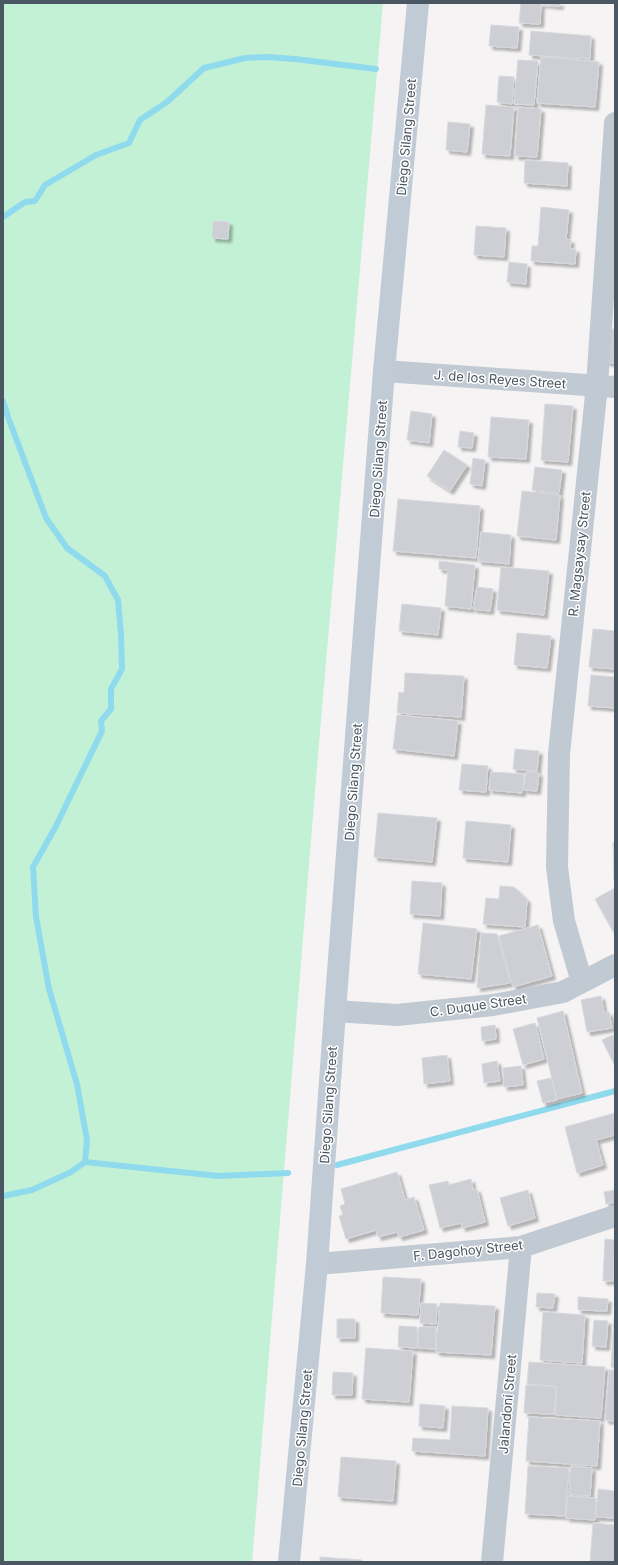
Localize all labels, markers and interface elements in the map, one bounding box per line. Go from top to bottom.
street label: Diego Silang Street [393,78,419,196]
street label: J. de los Reyes Street [433,366,567,392]
street label: Diego Silang Street [366,400,390,518]
street label: R. Magsaysay Street [564,491,594,617]
street label: Diego Silang Street [341,723,365,841]
street label: C. Duque Street [429,990,527,1020]
street label: Diego Silang Street [316,1046,340,1164]
street label: F. Dagohoy Street [412,1236,524,1264]
street label: Jalandoni Street [495,1354,519,1454]
street label: Diego Silang Street [289,1369,315,1487]

